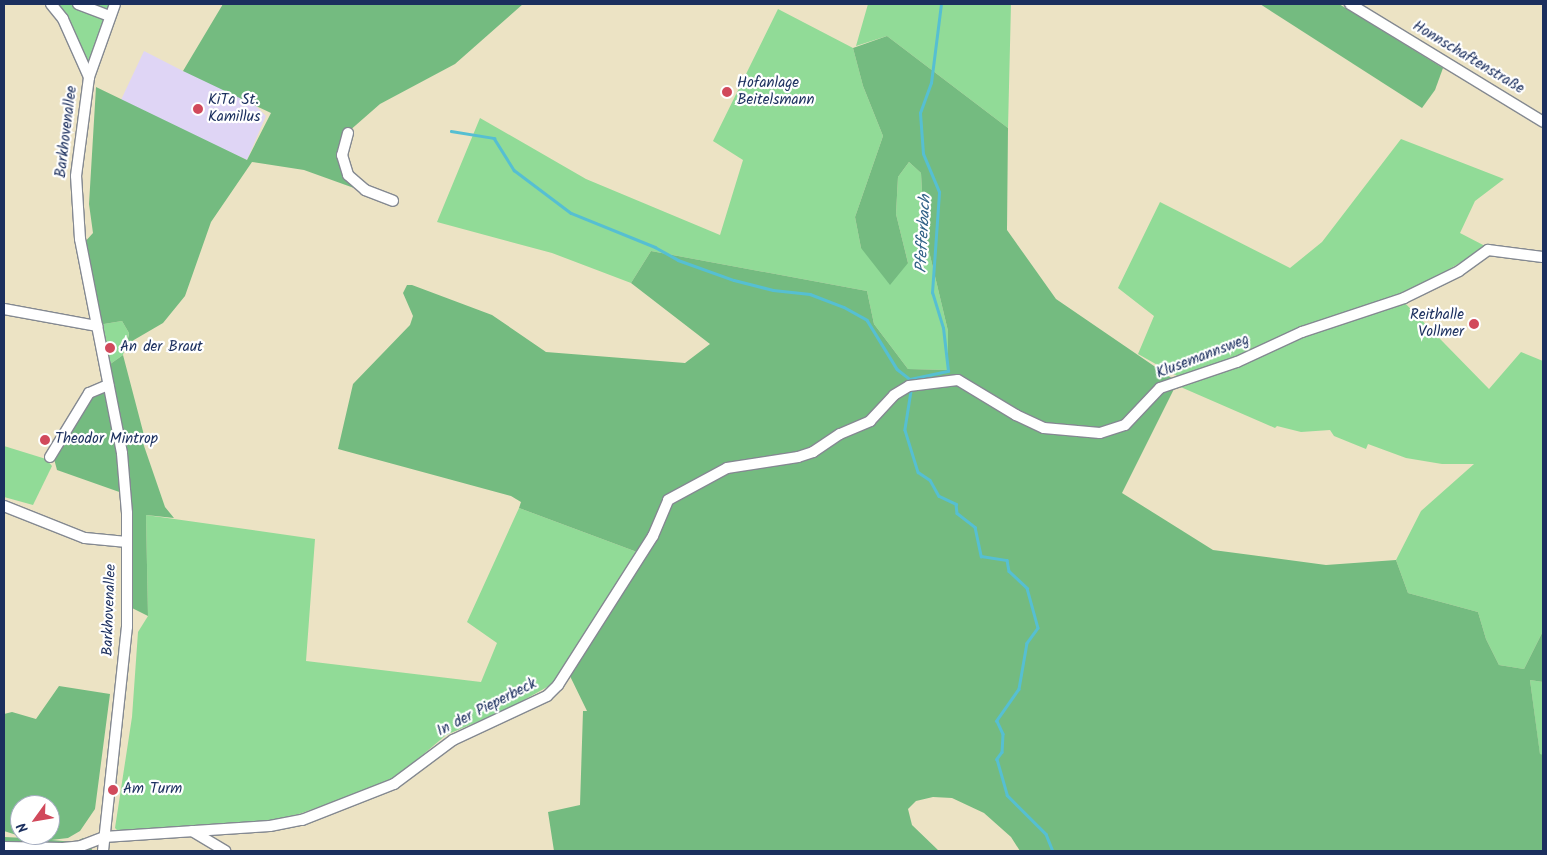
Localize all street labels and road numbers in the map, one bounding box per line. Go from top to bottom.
street label: Honnschaftenstraße [1409,18,1527,98]
street label: Barkhovenallee [52,85,82,179]
street label: Klusemannsweg [1154,331,1252,383]
street label: Barkhovenallee [99,564,121,656]
street label: In der Pieperbeck [434,675,540,741]

